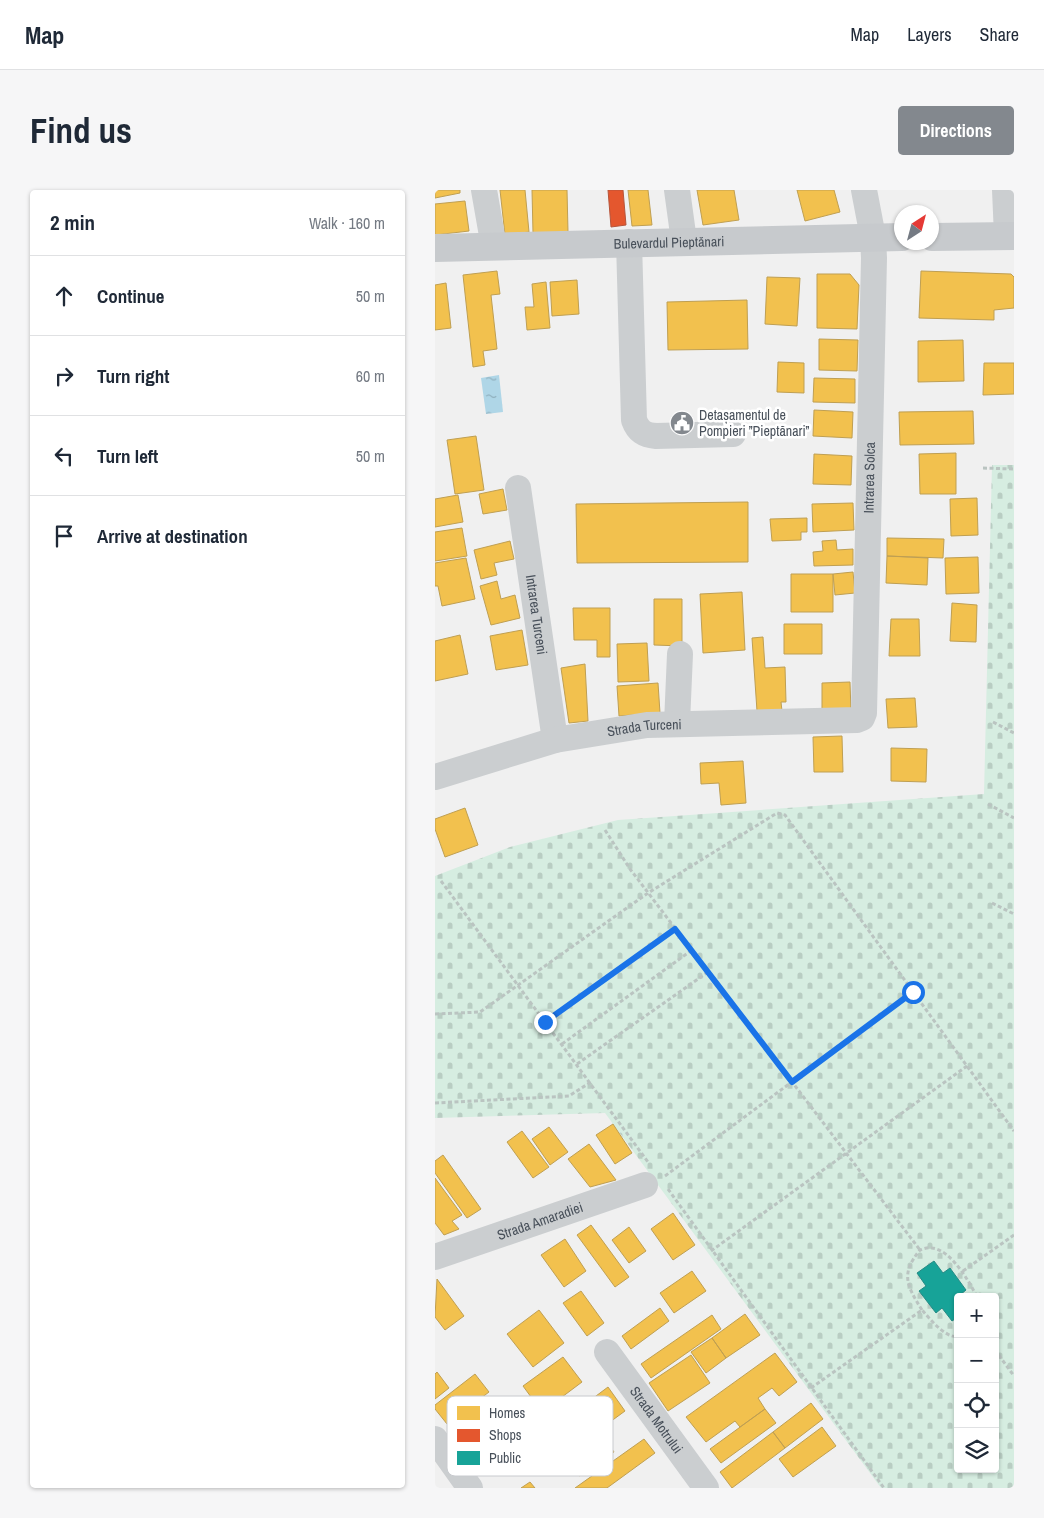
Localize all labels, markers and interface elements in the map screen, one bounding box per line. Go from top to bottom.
text: Map [25,19,64,51]
text: Map [851,22,879,47]
text: Layers [907,22,952,47]
text: Share [980,22,1019,47]
button: Directions [898,106,1014,155]
text: Find us [30,107,132,154]
north arrow [894,205,939,250]
text: 2 min [50,208,95,237]
text: Walk · 160 m [309,212,385,234]
street label: Bulevardul Pieptănari [613,232,724,253]
icon: ahead [50,282,78,310]
text: Continue [97,283,165,309]
text: 50 m [356,285,385,307]
icon: right [50,362,78,390]
text: Turn right [97,363,169,389]
text: 60 m [356,365,385,387]
place label: Detașamentul de Pompieri ”Pieptănari” [699,406,810,440]
public building icon: Detașamentul de Pompieri ”Pieptănari” [669,410,695,436]
street label: Intrarea Solca [859,441,879,514]
icon: left [50,442,78,470]
text: Turn left [97,443,158,469]
text: 50 m [356,445,385,467]
icon: arrive [50,522,78,550]
text: Arrive at destination [97,523,248,549]
street label: Intrarea Turceni [522,573,551,656]
street label: Strada Turceni [606,715,682,740]
route start [902,981,925,1004]
route end [534,1011,557,1034]
street label: Strada Amaradiei [495,1198,585,1244]
map controls [954,1293,999,1473]
button: + [954,1293,999,1338]
button: − [954,1338,999,1383]
street label: Strada Motrului [626,1383,687,1457]
button: locate [954,1383,999,1428]
legend [447,1396,613,1476]
text: Homes [489,1404,526,1422]
text: Shops [489,1426,522,1444]
button: layers [954,1428,999,1473]
text: Public [489,1449,521,1467]

